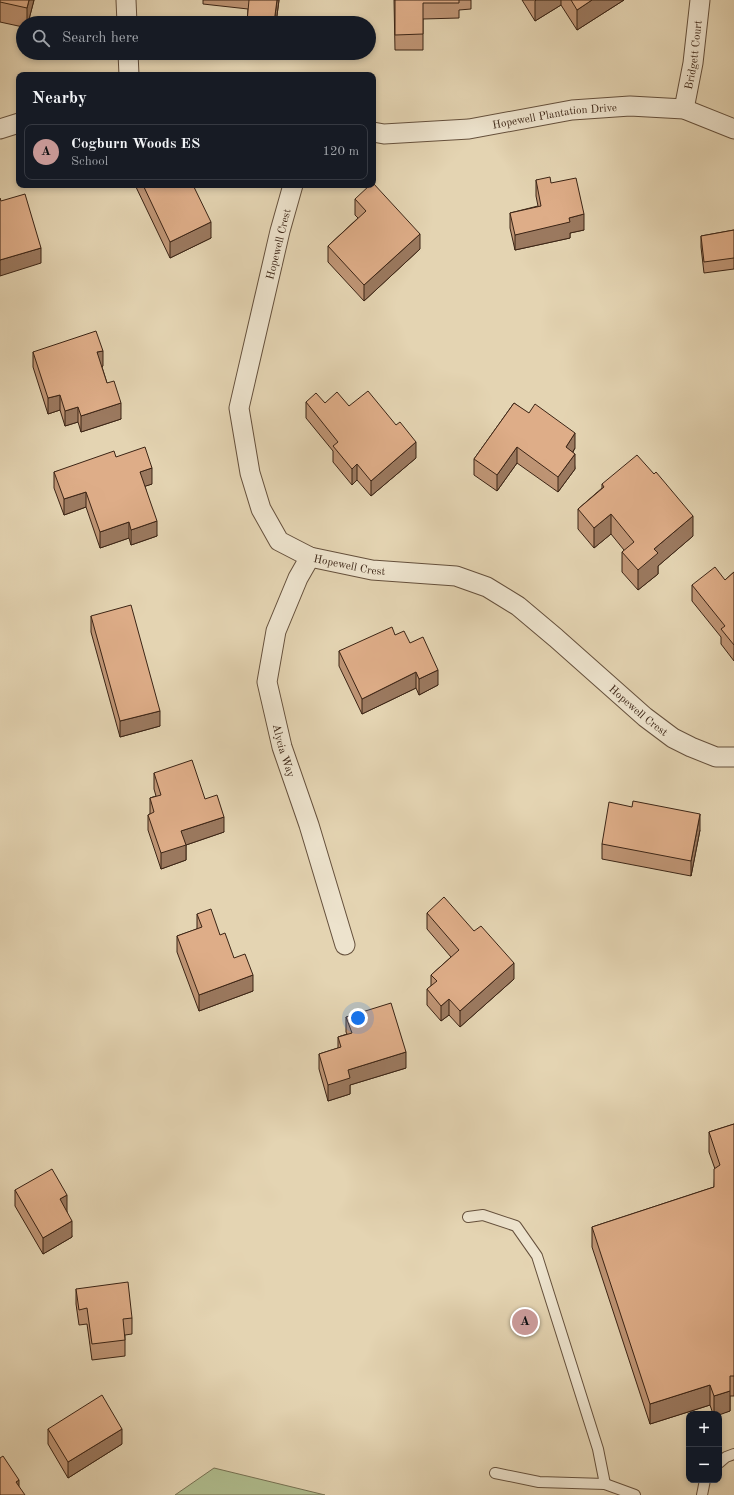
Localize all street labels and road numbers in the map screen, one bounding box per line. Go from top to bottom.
street label: Bridgett Court [684,20,705,91]
street label: Hopewell Plantation Drive [492,103,617,132]
street label: Hopewell Crest [265,208,294,281]
street label: Hopewell Crest [313,554,386,578]
street label: Hopewell Crest [606,684,669,739]
street label: Alycia Way [270,723,296,779]

